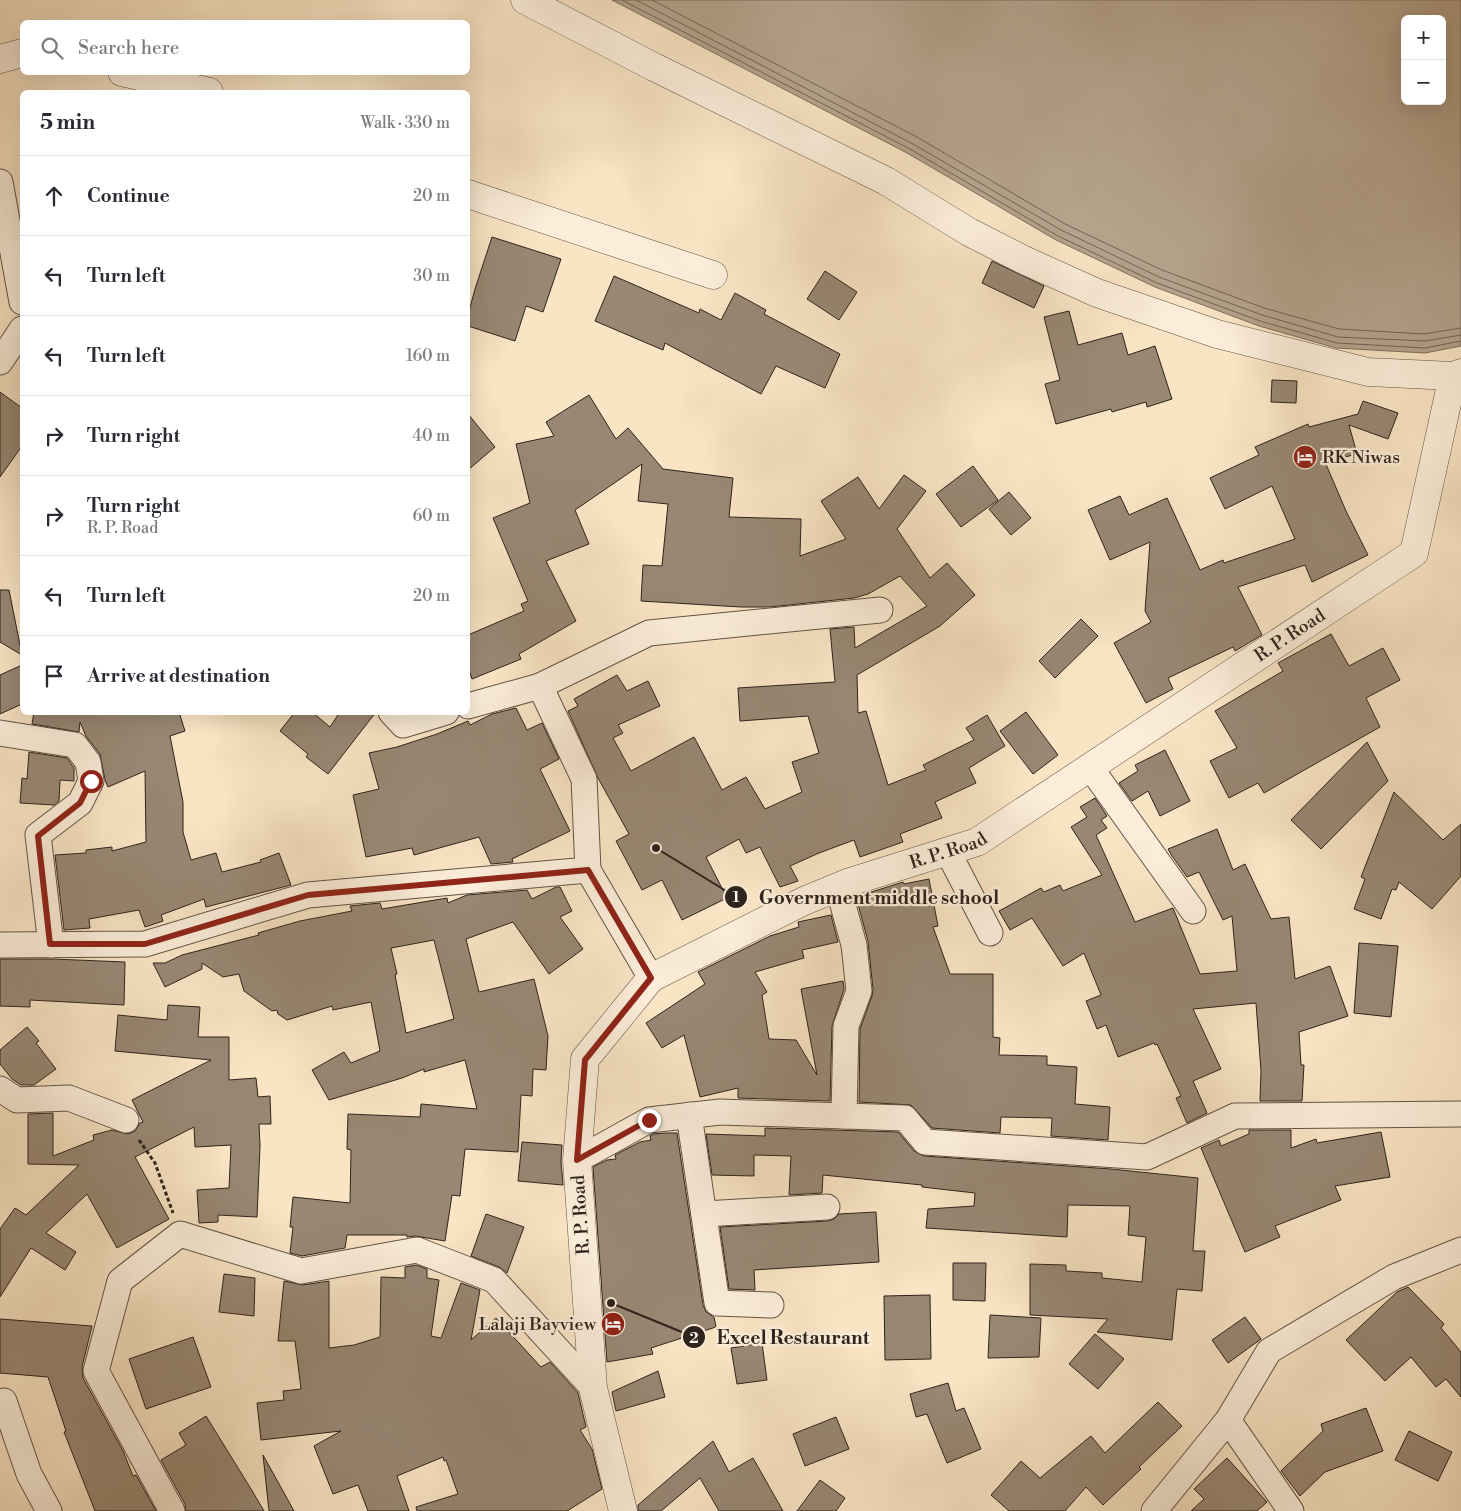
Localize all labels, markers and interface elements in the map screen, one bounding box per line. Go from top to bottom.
map controls [1401,15,1446,105]
button: + [1401,15,1446,60]
search box [20,20,470,75]
icon: search [38,34,66,62]
text: Search here [78,36,179,60]
button: − [1401,60,1446,105]
text: 5 min [40,110,95,136]
text: Walk · 330 m [360,113,450,133]
icon: ahead [40,182,68,210]
text: Continue [87,184,170,208]
text: 20 m [413,186,450,206]
icon: left [40,262,68,290]
text: Turn left [87,264,166,288]
text: 30 m [413,266,450,286]
icon: left [40,342,68,370]
text: Turn left [87,344,166,368]
text: 160 m [406,346,450,366]
icon: right [40,422,68,450]
text: Turn right [87,424,180,448]
text: 40 m [413,426,450,446]
hotel icon: RK Niwas [1292,444,1318,470]
place label: RK Niwas [1322,446,1400,469]
text: Turn right [87,494,180,518]
icon: right [40,502,68,530]
text: 60 m [412,506,450,526]
text: R. P. Road [87,518,158,538]
icon: left [40,582,68,610]
text: Turn left [87,584,166,608]
text: 20 m [413,586,450,606]
street label: R. P. Road [1250,603,1330,667]
icon: arrive [40,662,68,690]
text: Arrive at destination [87,664,270,688]
route start [80,770,103,793]
street label: R. P. Road [906,826,992,874]
callout: Government middle school [723,880,1009,914]
text: Government middle school [759,886,999,910]
text: 1 [732,888,740,907]
route end [638,1109,661,1132]
street label: R. P. Road [567,1173,595,1256]
hotel icon: Lalaji Bayview [600,1311,626,1337]
place label: Lalaji Bayview [478,1313,597,1336]
callout: Excel Restaurant [682,1320,880,1354]
text: Excel Restaurant [717,1326,870,1350]
text: 2 [689,1329,699,1348]

